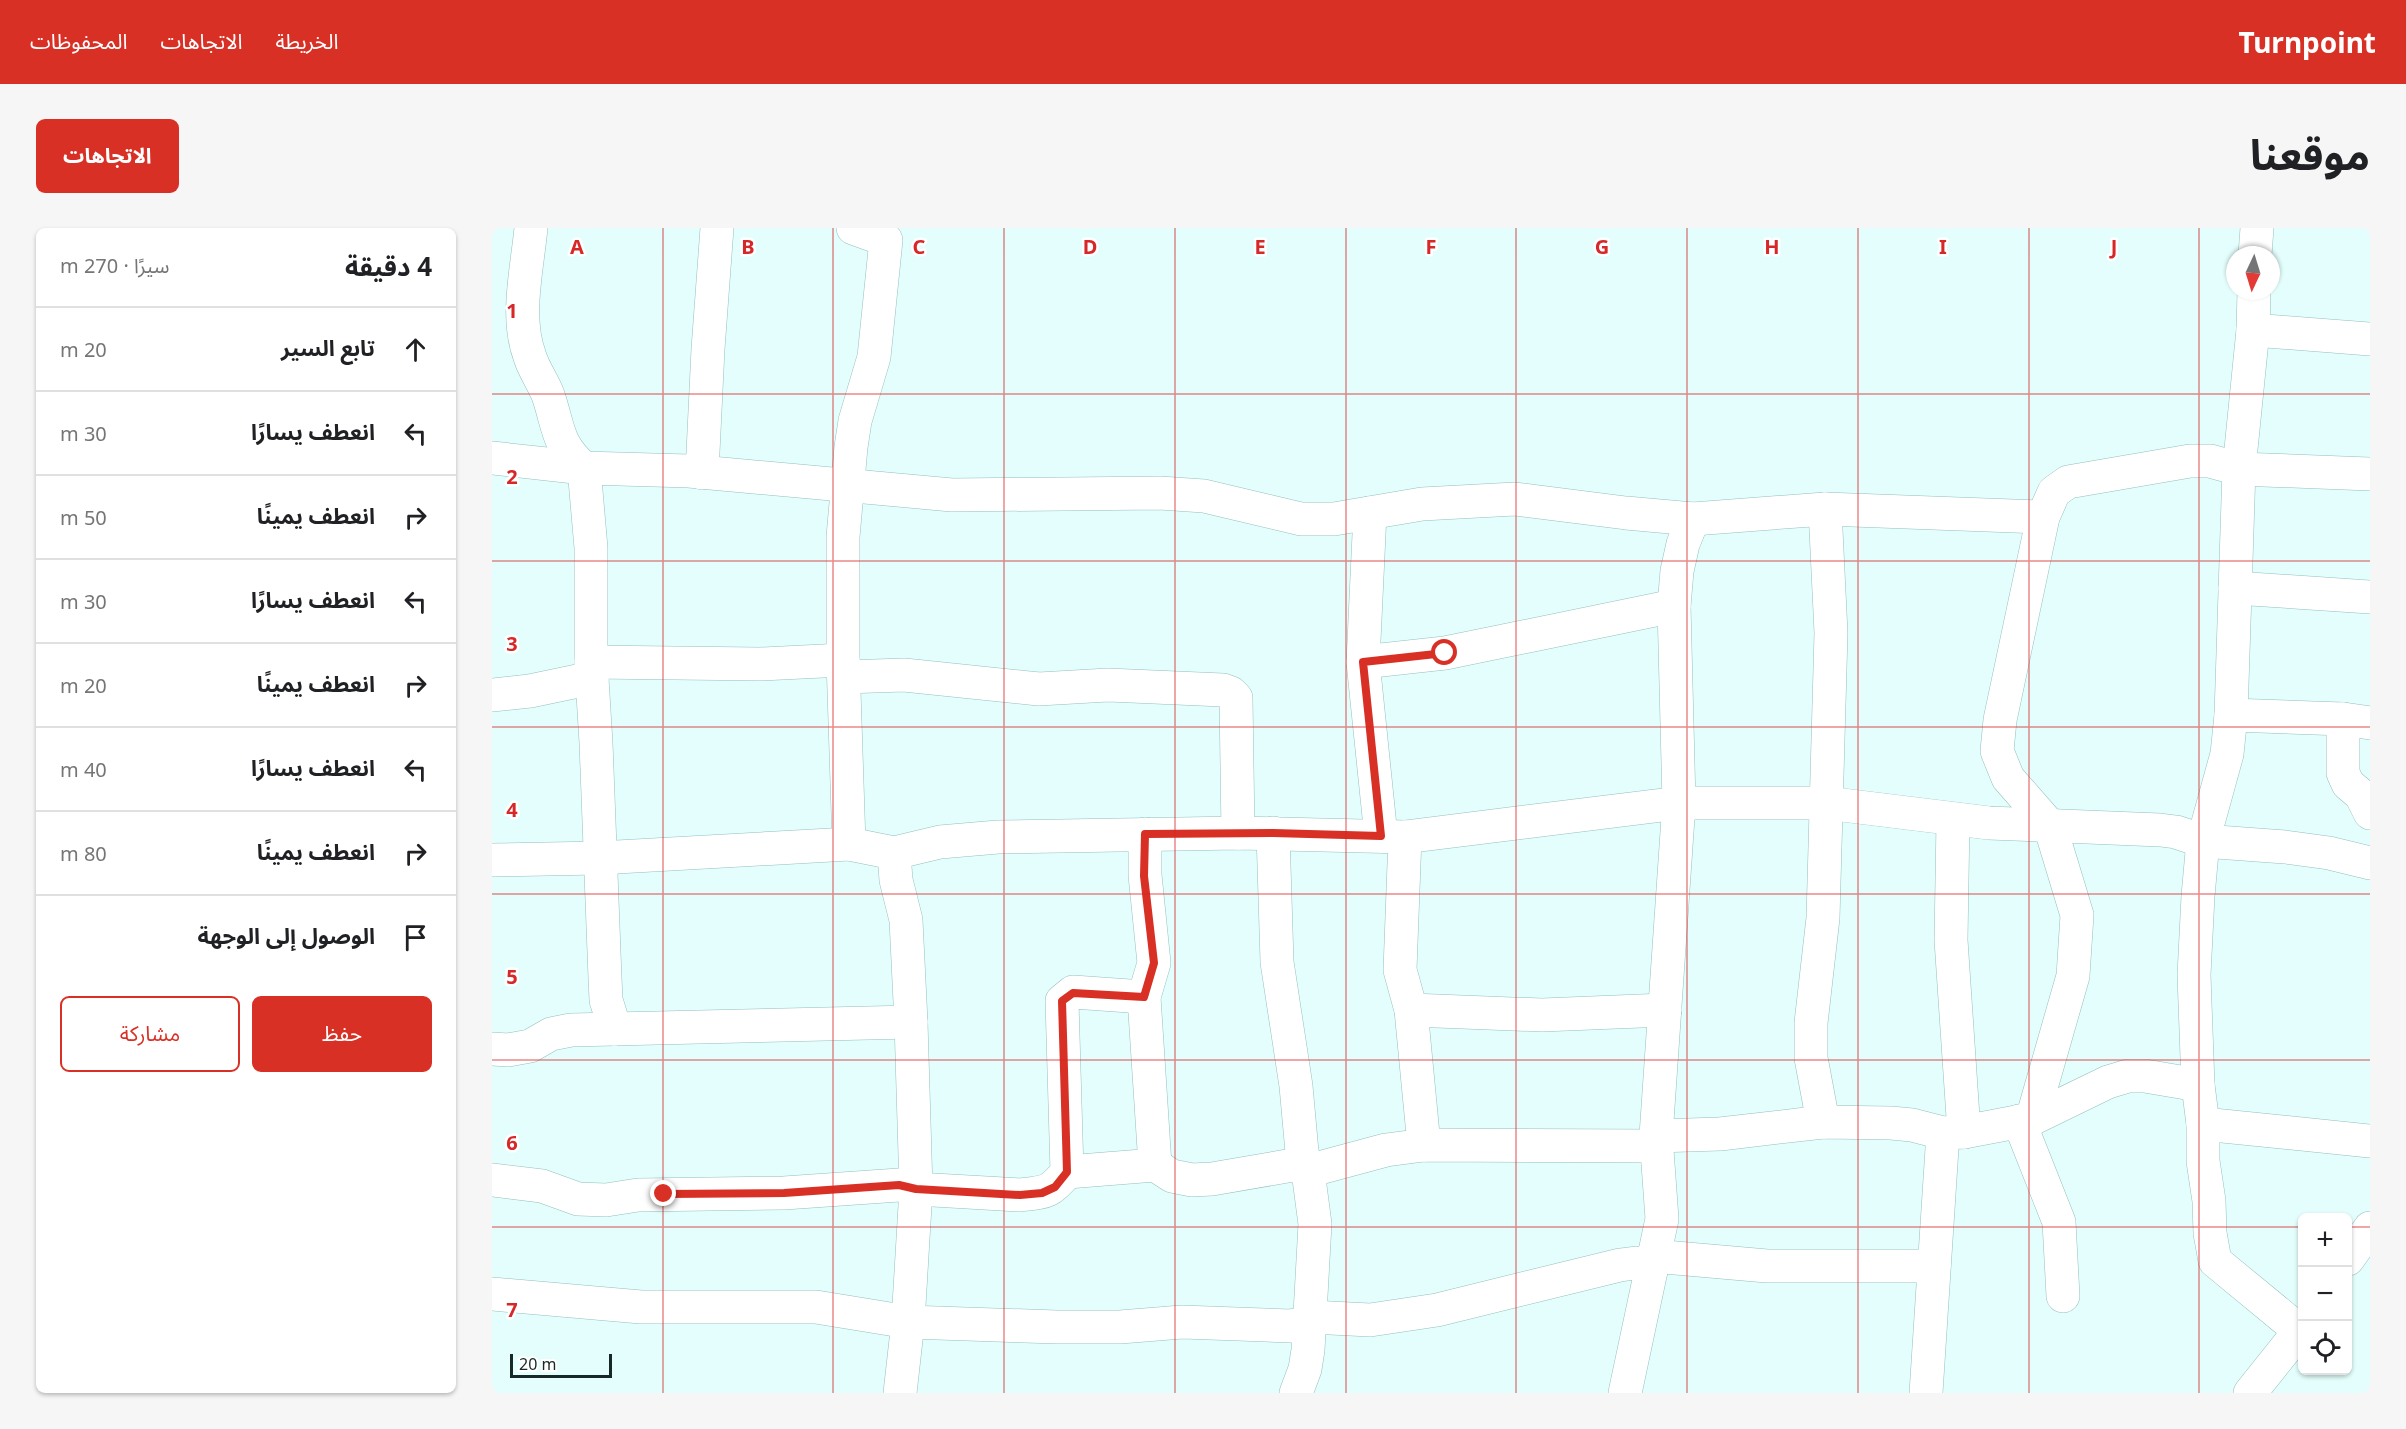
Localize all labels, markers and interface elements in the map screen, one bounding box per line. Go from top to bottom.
text: Turnpoint [2238,23,2376,61]
text: المحفوظات [30,27,127,55]
text: الاتجاهات [160,27,242,55]
text: الخريطة [275,27,338,55]
button: الاتجاهات [36,119,179,193]
text: موقعنا [2250,125,2370,182]
text: A [570,233,584,260]
text: B [741,233,755,260]
text: C [913,233,926,260]
text: D [1083,233,1097,260]
text: E [1254,233,1266,260]
text: F [1426,233,1436,260]
text: G [1595,233,1609,260]
text: H [1764,233,1780,260]
text: I [1939,233,1947,260]
text: J [2109,233,2117,260]
north arrow [2226,246,2280,300]
text: 4 دقيقة [345,248,432,284]
text: سيرًا · 270 m [60,252,169,279]
text: 1 [506,297,518,324]
text: تابع السير [281,332,375,362]
icon: ahead [399,333,432,366]
text: 20 m [60,336,107,363]
text: انعطف يسارًا [251,416,375,446]
icon: left [399,417,432,450]
text: 30 m [60,420,107,447]
text: 2 [506,463,518,490]
text: انعطف يمينًا [257,500,375,530]
icon: right [399,501,432,534]
text: 50 m [60,504,107,531]
text: انعطف يسارًا [251,584,375,614]
icon: left [399,585,432,618]
text: 30 m [60,588,107,615]
text: 3 [506,630,518,657]
route start [1431,639,1457,665]
text: انعطف يمينًا [257,668,375,698]
icon: right [399,669,432,702]
text: 20 m [60,672,107,699]
text: انعطف يسارًا [251,752,375,782]
icon: left [399,753,432,786]
text: 40 m [60,756,107,783]
text: 4 [506,796,518,823]
text: انعطف يمينًا [257,836,375,866]
icon: right [399,837,432,870]
text: 80 m [60,840,107,867]
text: الوصول إلى الوجهة [197,920,375,950]
icon: arrive [399,921,432,954]
text: 5 [506,963,518,990]
button: مشاركة [60,996,240,1072]
button: حفظ [252,996,432,1072]
text: 6 [506,1129,518,1156]
route end [650,1180,676,1206]
map controls [2298,1213,2352,1375]
button: + [2298,1213,2352,1267]
button: − [2298,1267,2352,1321]
text: 7 [506,1296,518,1323]
button: locate [2298,1321,2352,1375]
scale bar [510,1351,612,1378]
text: 20 m [519,1353,556,1375]

